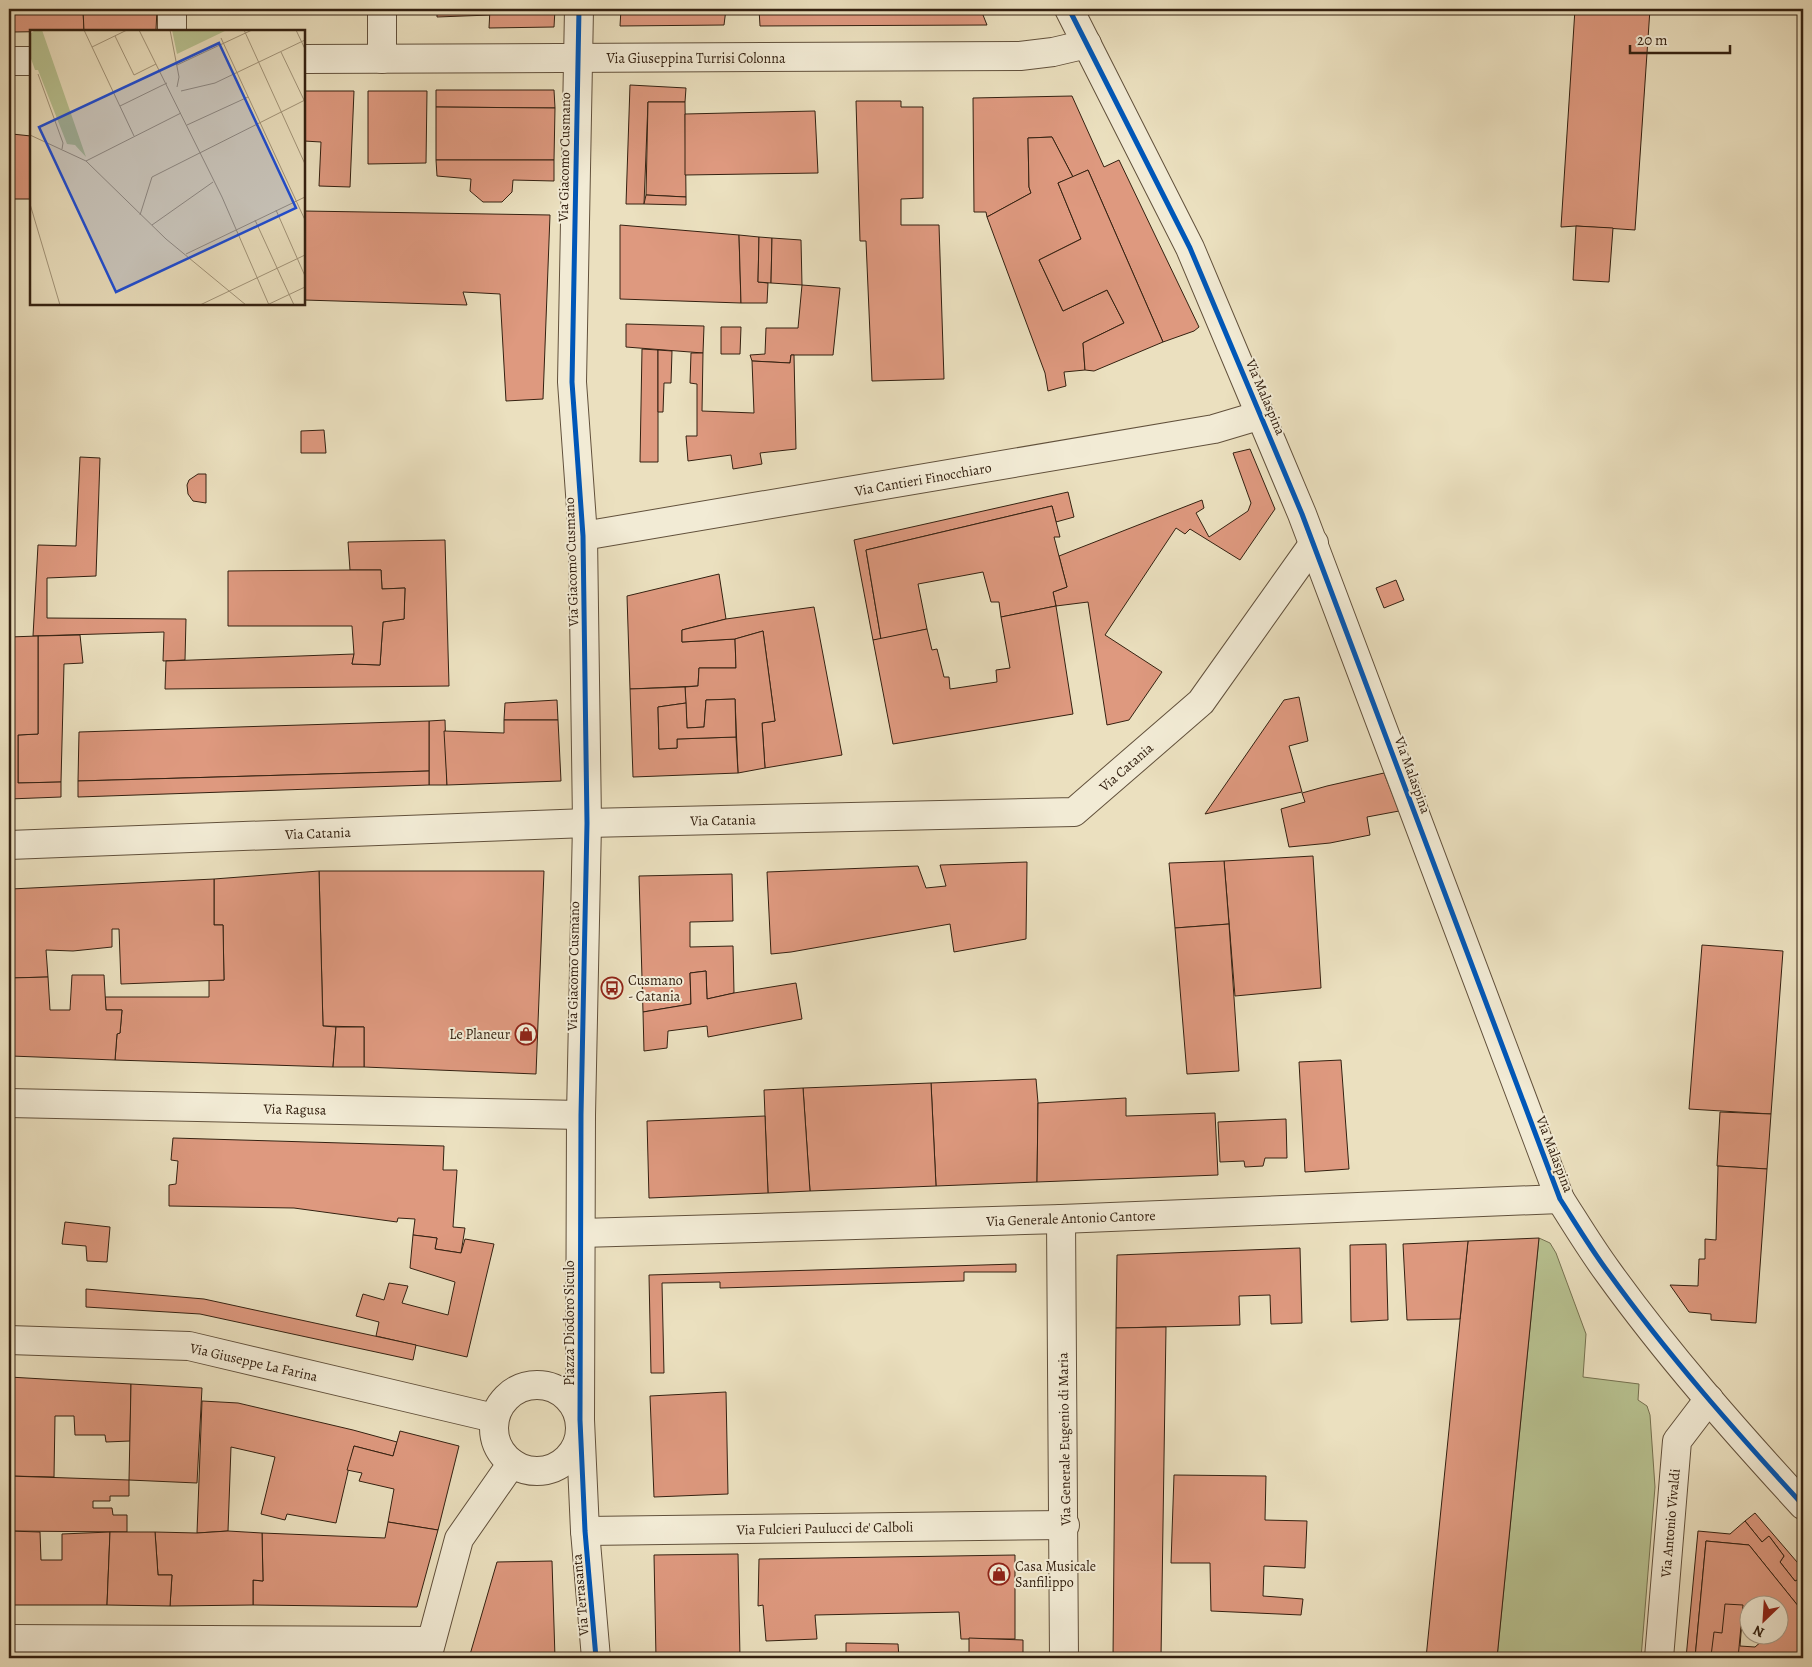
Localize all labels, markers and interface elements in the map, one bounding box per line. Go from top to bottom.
scale bar [1630,22,1730,54]
inset map [30,30,305,305]
text: 20 m [1637,30,1668,50]
street label: Via Giuseppina Turrisi Colonna [606,49,786,68]
street label: Via Giacomo Cusmano [554,92,575,223]
street label: Via Malaspina [1241,355,1290,438]
street label: Via Cantieri Finocchiaro [852,458,993,501]
street label: Via Giacomo Cusmano [560,497,583,628]
street label: Via Malaspina [1389,733,1435,817]
street label: Via Catania [1095,738,1158,797]
street label: Via Catania [689,810,757,831]
street label: Via Catania [284,823,352,844]
street label: Via Giacomo Cusmano [563,901,584,1032]
place label: Cusmano - Catania [628,971,683,1006]
bus stop icon: Cusmano - Catania [600,976,624,1000]
shop icon: Le Planeur [514,1022,538,1046]
place label: Le Planeur [449,1025,511,1044]
street label: Via Ragusa [262,1099,327,1120]
street label: Via Malaspina [1531,1112,1578,1196]
street label: Via Generale Antonio Cantore [985,1206,1156,1231]
street label: Piazza Diodoro Siculo [560,1260,579,1386]
street label: Via Giuseppe La Farina [187,1338,320,1387]
street label: Via Generale Eugenio di Maria [1053,1352,1076,1527]
street label: Via Antonio Vivaldi [1656,1468,1685,1579]
street label: Via Fulcieri Paulucci de' Calboli [735,1517,914,1540]
street label: Via Terrasanta [567,1553,594,1638]
place label: Casa Musicale Sanfilippo [1015,1557,1096,1592]
shop icon: Casa Musicale Sanfilippo [987,1562,1011,1586]
north arrow [1740,1594,1790,1644]
text: N [1750,1621,1767,1642]

